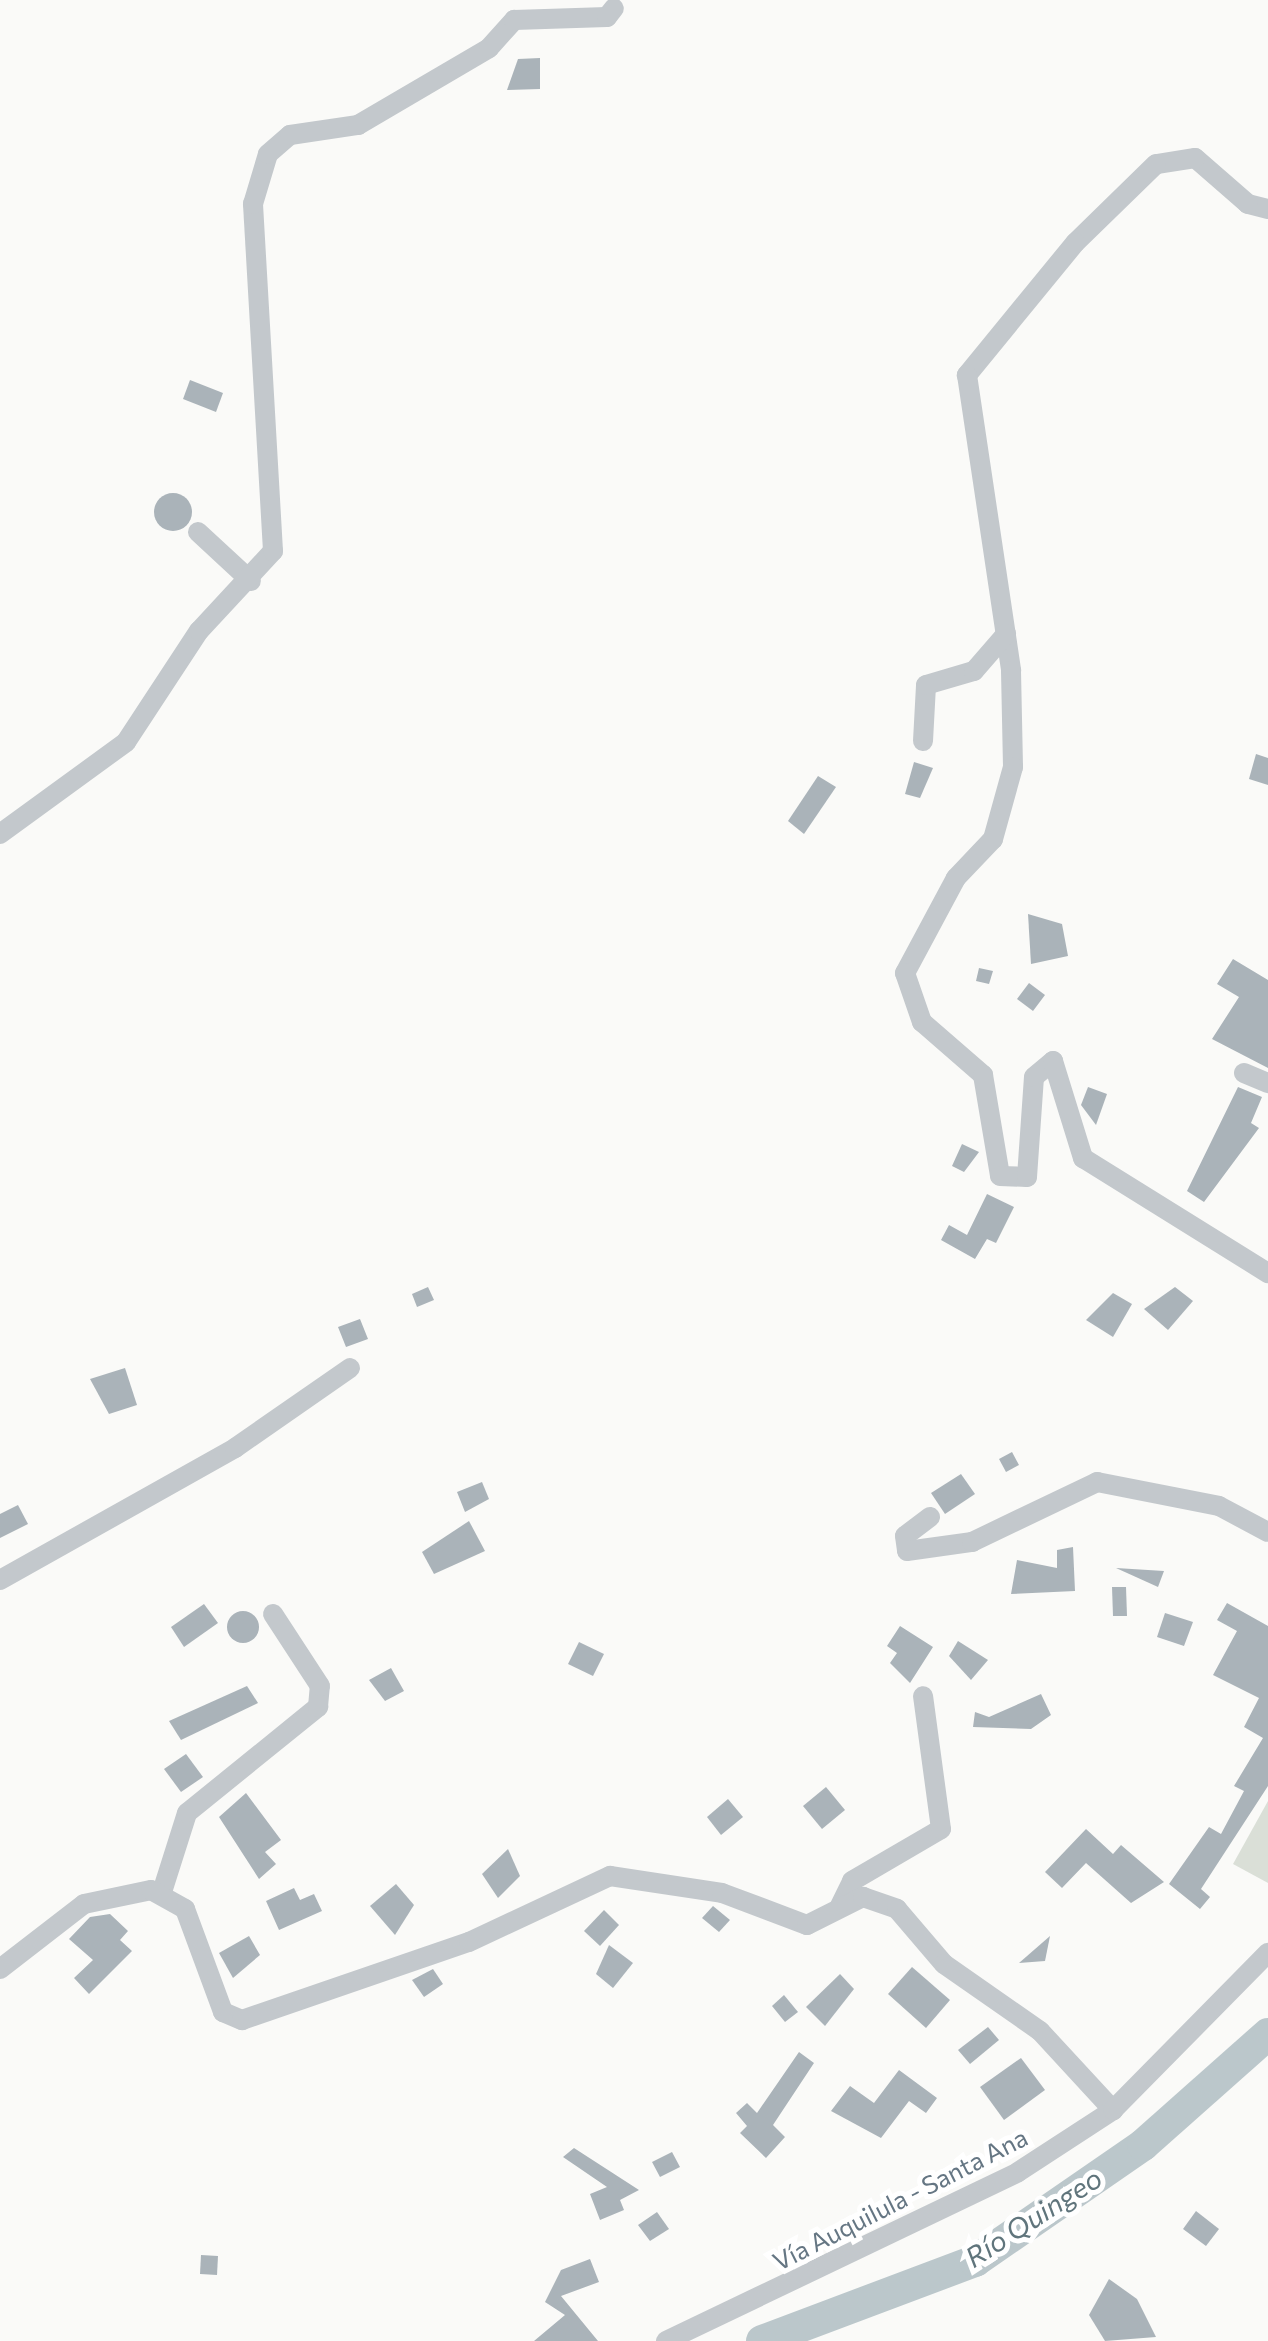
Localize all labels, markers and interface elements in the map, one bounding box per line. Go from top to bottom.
street label: Vía Auquilula - Santa Ana [768,2122,1032,2276]
water label: Río Quingeo [958,2160,1108,2274]

